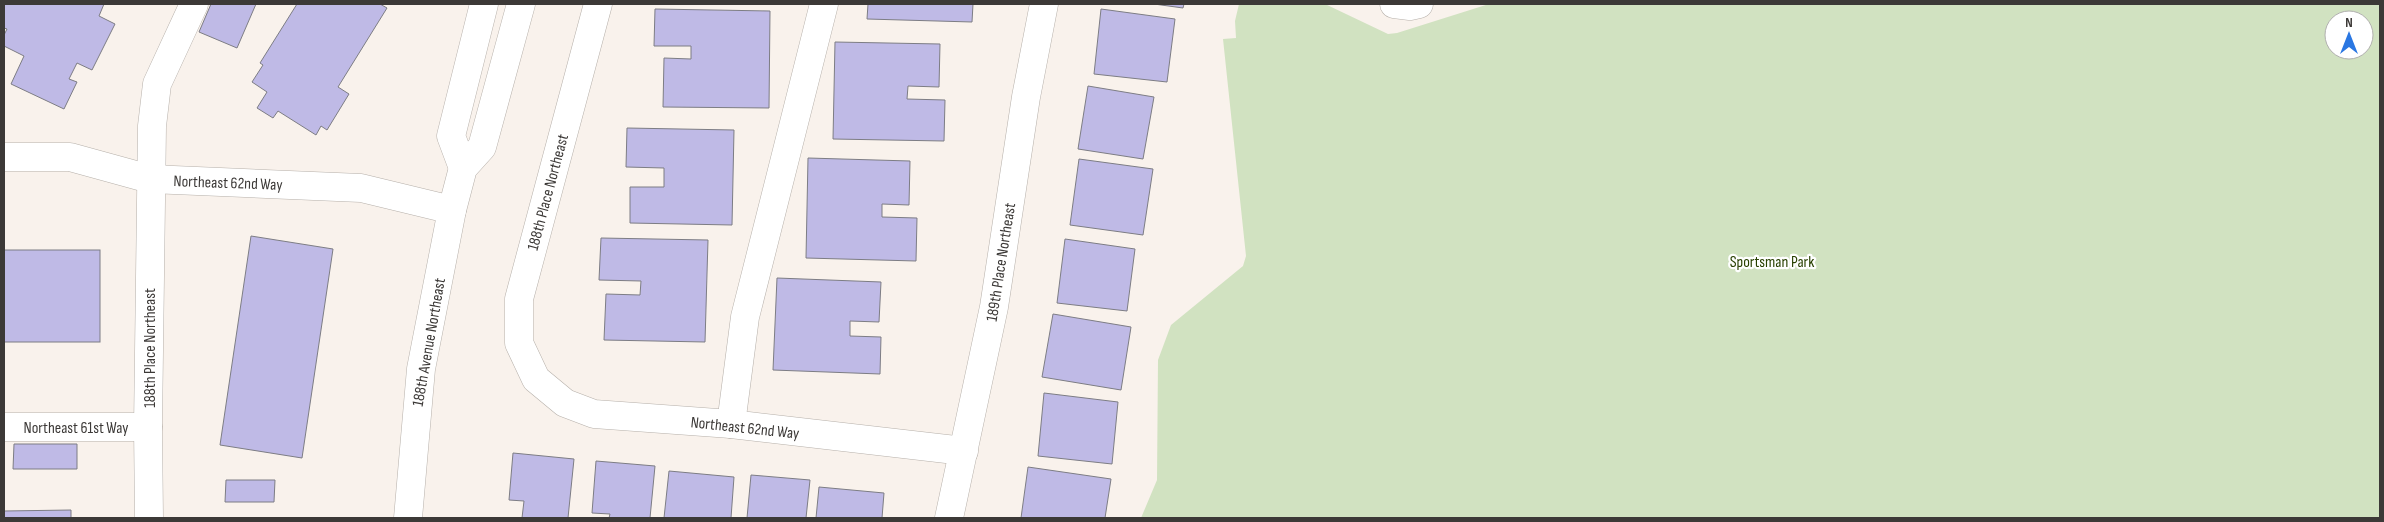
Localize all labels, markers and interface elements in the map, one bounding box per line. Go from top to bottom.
north arrow [2324,10,2374,60]
text: N [2345,14,2353,31]
street label: 188th Place Northeast [524,132,573,253]
street label: Northeast 62nd Way [173,172,283,195]
street label: 189th Place Northeast [983,201,1020,323]
park label: Sportsman Park [1730,253,1814,272]
street label: 188th Avenue Northeast [409,276,450,408]
street label: 188th Place Northeast [141,288,160,408]
street label: Northeast 62nd Way [690,413,800,444]
street label: Northeast 61st Way [23,419,129,438]

